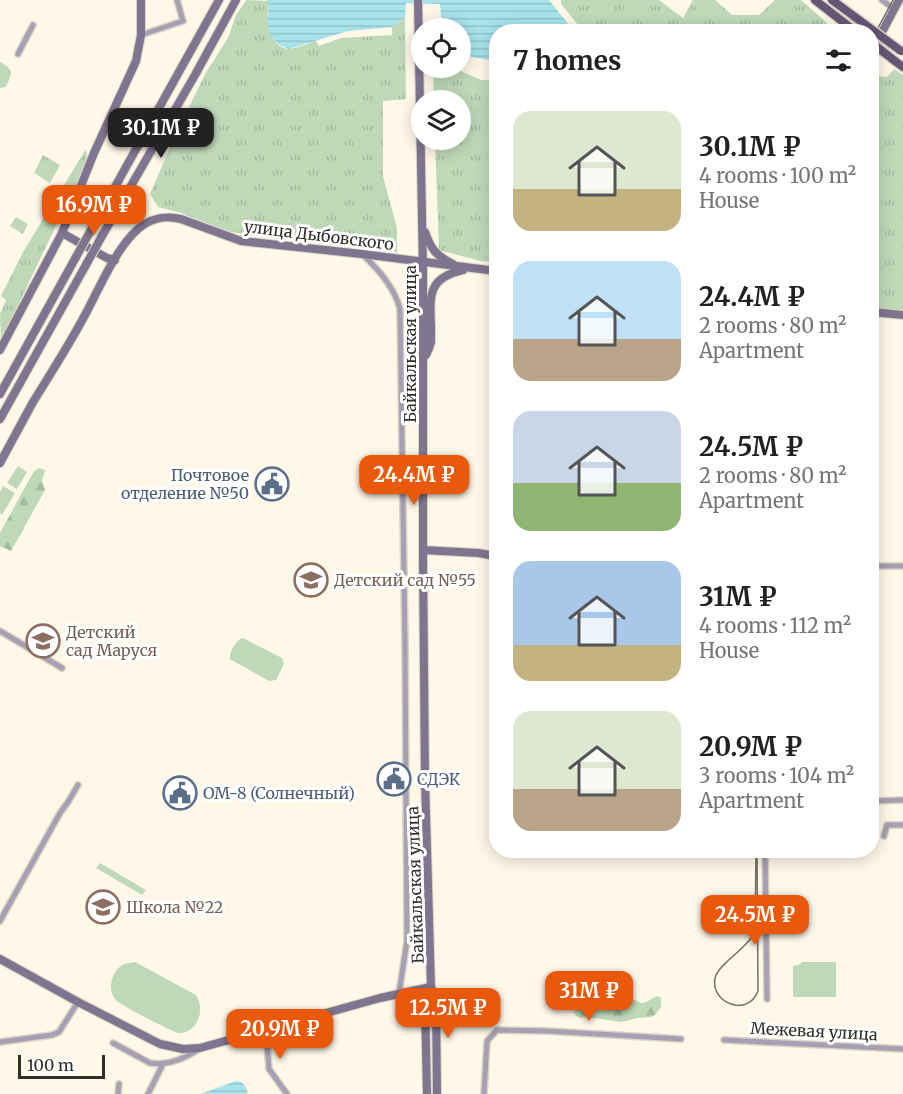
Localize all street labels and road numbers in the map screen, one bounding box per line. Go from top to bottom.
street label: улица Дыбовского [243,216,395,254]
street label: Байкальская улица [400,265,420,423]
street label: Байкальская улица [402,805,428,964]
street label: Межевая улица [750,1018,879,1044]

